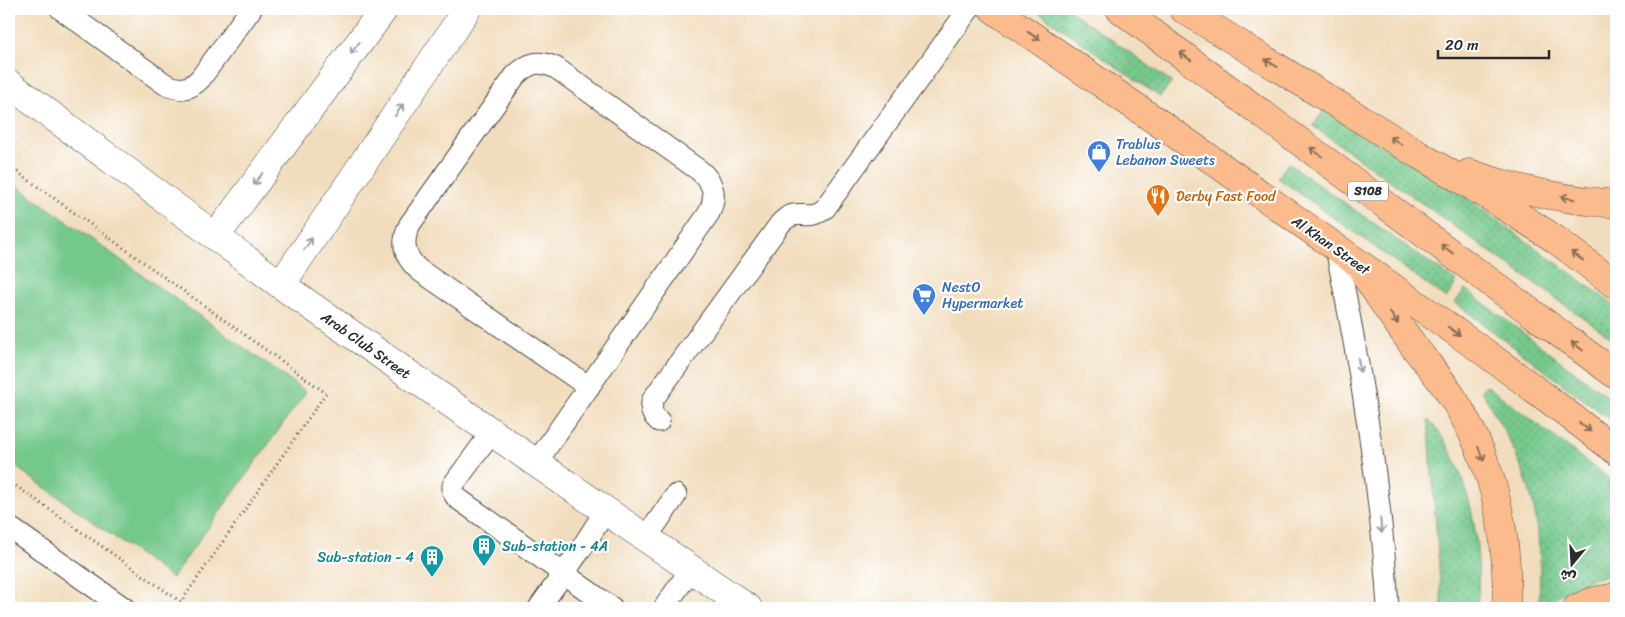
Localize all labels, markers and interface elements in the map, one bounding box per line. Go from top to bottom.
scale bar [1438,28,1549,60]
one-way arrow [1026,31,1040,41]
text: 20 m [1445,32,1479,58]
one-way arrow [349,41,360,54]
one-way arrow [1178,51,1192,61]
one-way arrow [1264,57,1278,67]
one-way arrow [394,103,404,117]
place label: Trablus Lebanon Sweets [1116,132,1215,173]
one-way arrow [1389,135,1403,145]
shop icon: Trablus Lebanon Sweets [1086,139,1112,173]
one-way arrow [1310,147,1323,158]
one-way arrow [253,172,263,186]
road number: S108 [1348,182,1388,200]
restaurant icon: Derby Fast Food [1145,183,1171,217]
place label: Derby Fast Food [1176,184,1277,209]
one-way arrow [1560,192,1576,202]
street label: Al Khan Street [1285,208,1376,283]
one-way arrow [303,238,313,252]
one-way arrow [1440,244,1454,254]
one-way arrow [1570,251,1584,261]
place label: NestO Hypermarket [942,275,1023,316]
supermarket icon: NestO Hypermarket [911,282,937,316]
street label: Arab Club Street [315,304,416,386]
one-way arrow [1389,311,1399,325]
one-way arrow [1447,326,1461,336]
one-way arrow [1570,341,1584,351]
one-way arrow [1354,356,1364,372]
one-way arrow [1578,422,1591,433]
one-way arrow [1477,446,1487,461]
one-way arrow [1376,517,1386,533]
building icon: Sub-station - 4A [471,533,497,567]
place label: Sub-station - 4A [502,534,608,559]
north arrow [1548,540,1598,590]
building icon: Sub-station - 4 [419,544,445,578]
place label: Sub-station - 4 [317,545,414,570]
text: ش [1557,562,1579,590]

